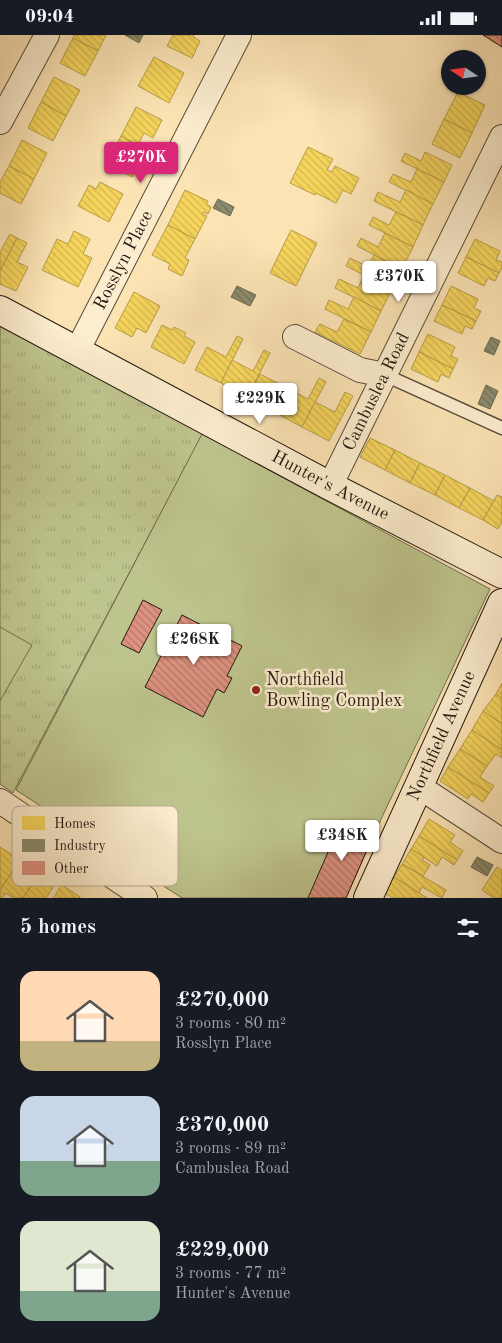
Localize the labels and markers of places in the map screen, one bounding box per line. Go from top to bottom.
pin: £270K [106,141,176,184]
pin: £370K [364,261,434,303]
pin: £229K [225,383,295,425]
pin: £268K [159,623,229,666]
place label: Northfield Bowling Complex [266,671,402,710]
marker: Northfield Bowling Complex [250,684,262,696]
pin: £348K [307,819,377,862]

